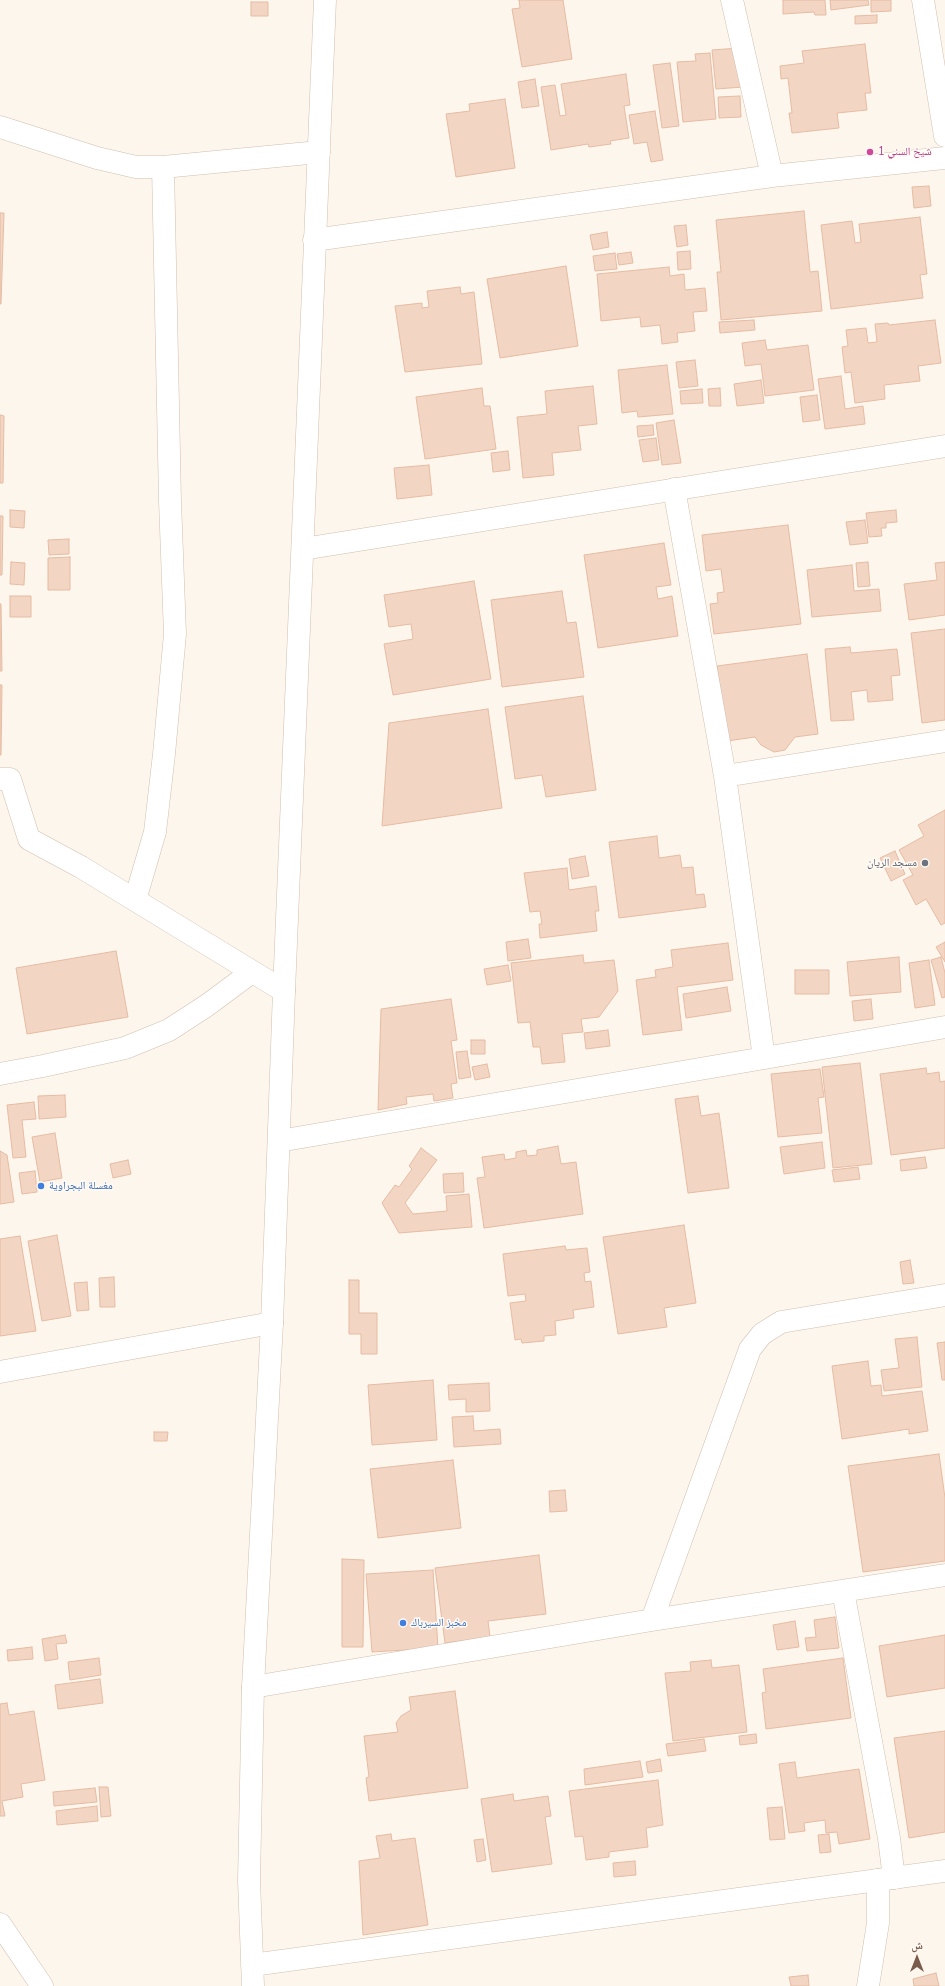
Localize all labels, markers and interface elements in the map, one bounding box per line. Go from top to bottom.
place label: شيخ السني 1 [878,145,932,159]
marker: شيخ السني 1 [865,147,875,157]
place label: مسجد الريان [867,856,917,870]
marker: مسجد الريان [920,858,930,868]
place label: مغسلة البجراوية [49,1179,113,1193]
marker: مغسلة البجراوية [36,1181,46,1191]
place label: مخبز السيرباك [411,1616,466,1630]
marker: مخبز السيرباك [398,1618,408,1628]
north arrow [897,1938,937,1978]
text: ش [911,1938,923,1953]

